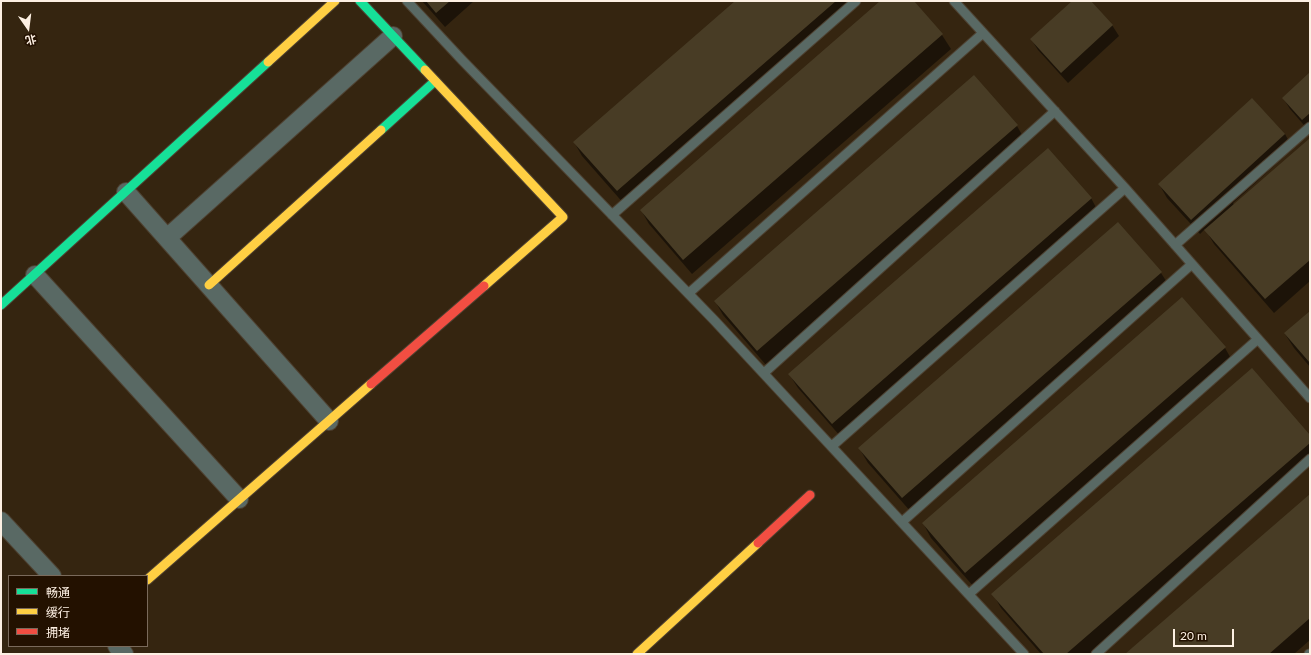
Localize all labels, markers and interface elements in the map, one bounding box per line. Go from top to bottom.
north arrow [8,8,48,48]
text: 北 [24,32,38,48]
legend [8,575,148,647]
text: 畅通 [46,585,70,600]
text: 缓行 [46,605,70,620]
scale bar [1175,621,1236,647]
text: 拥堵 [46,625,70,640]
text: 20 m [1180,628,1207,643]

